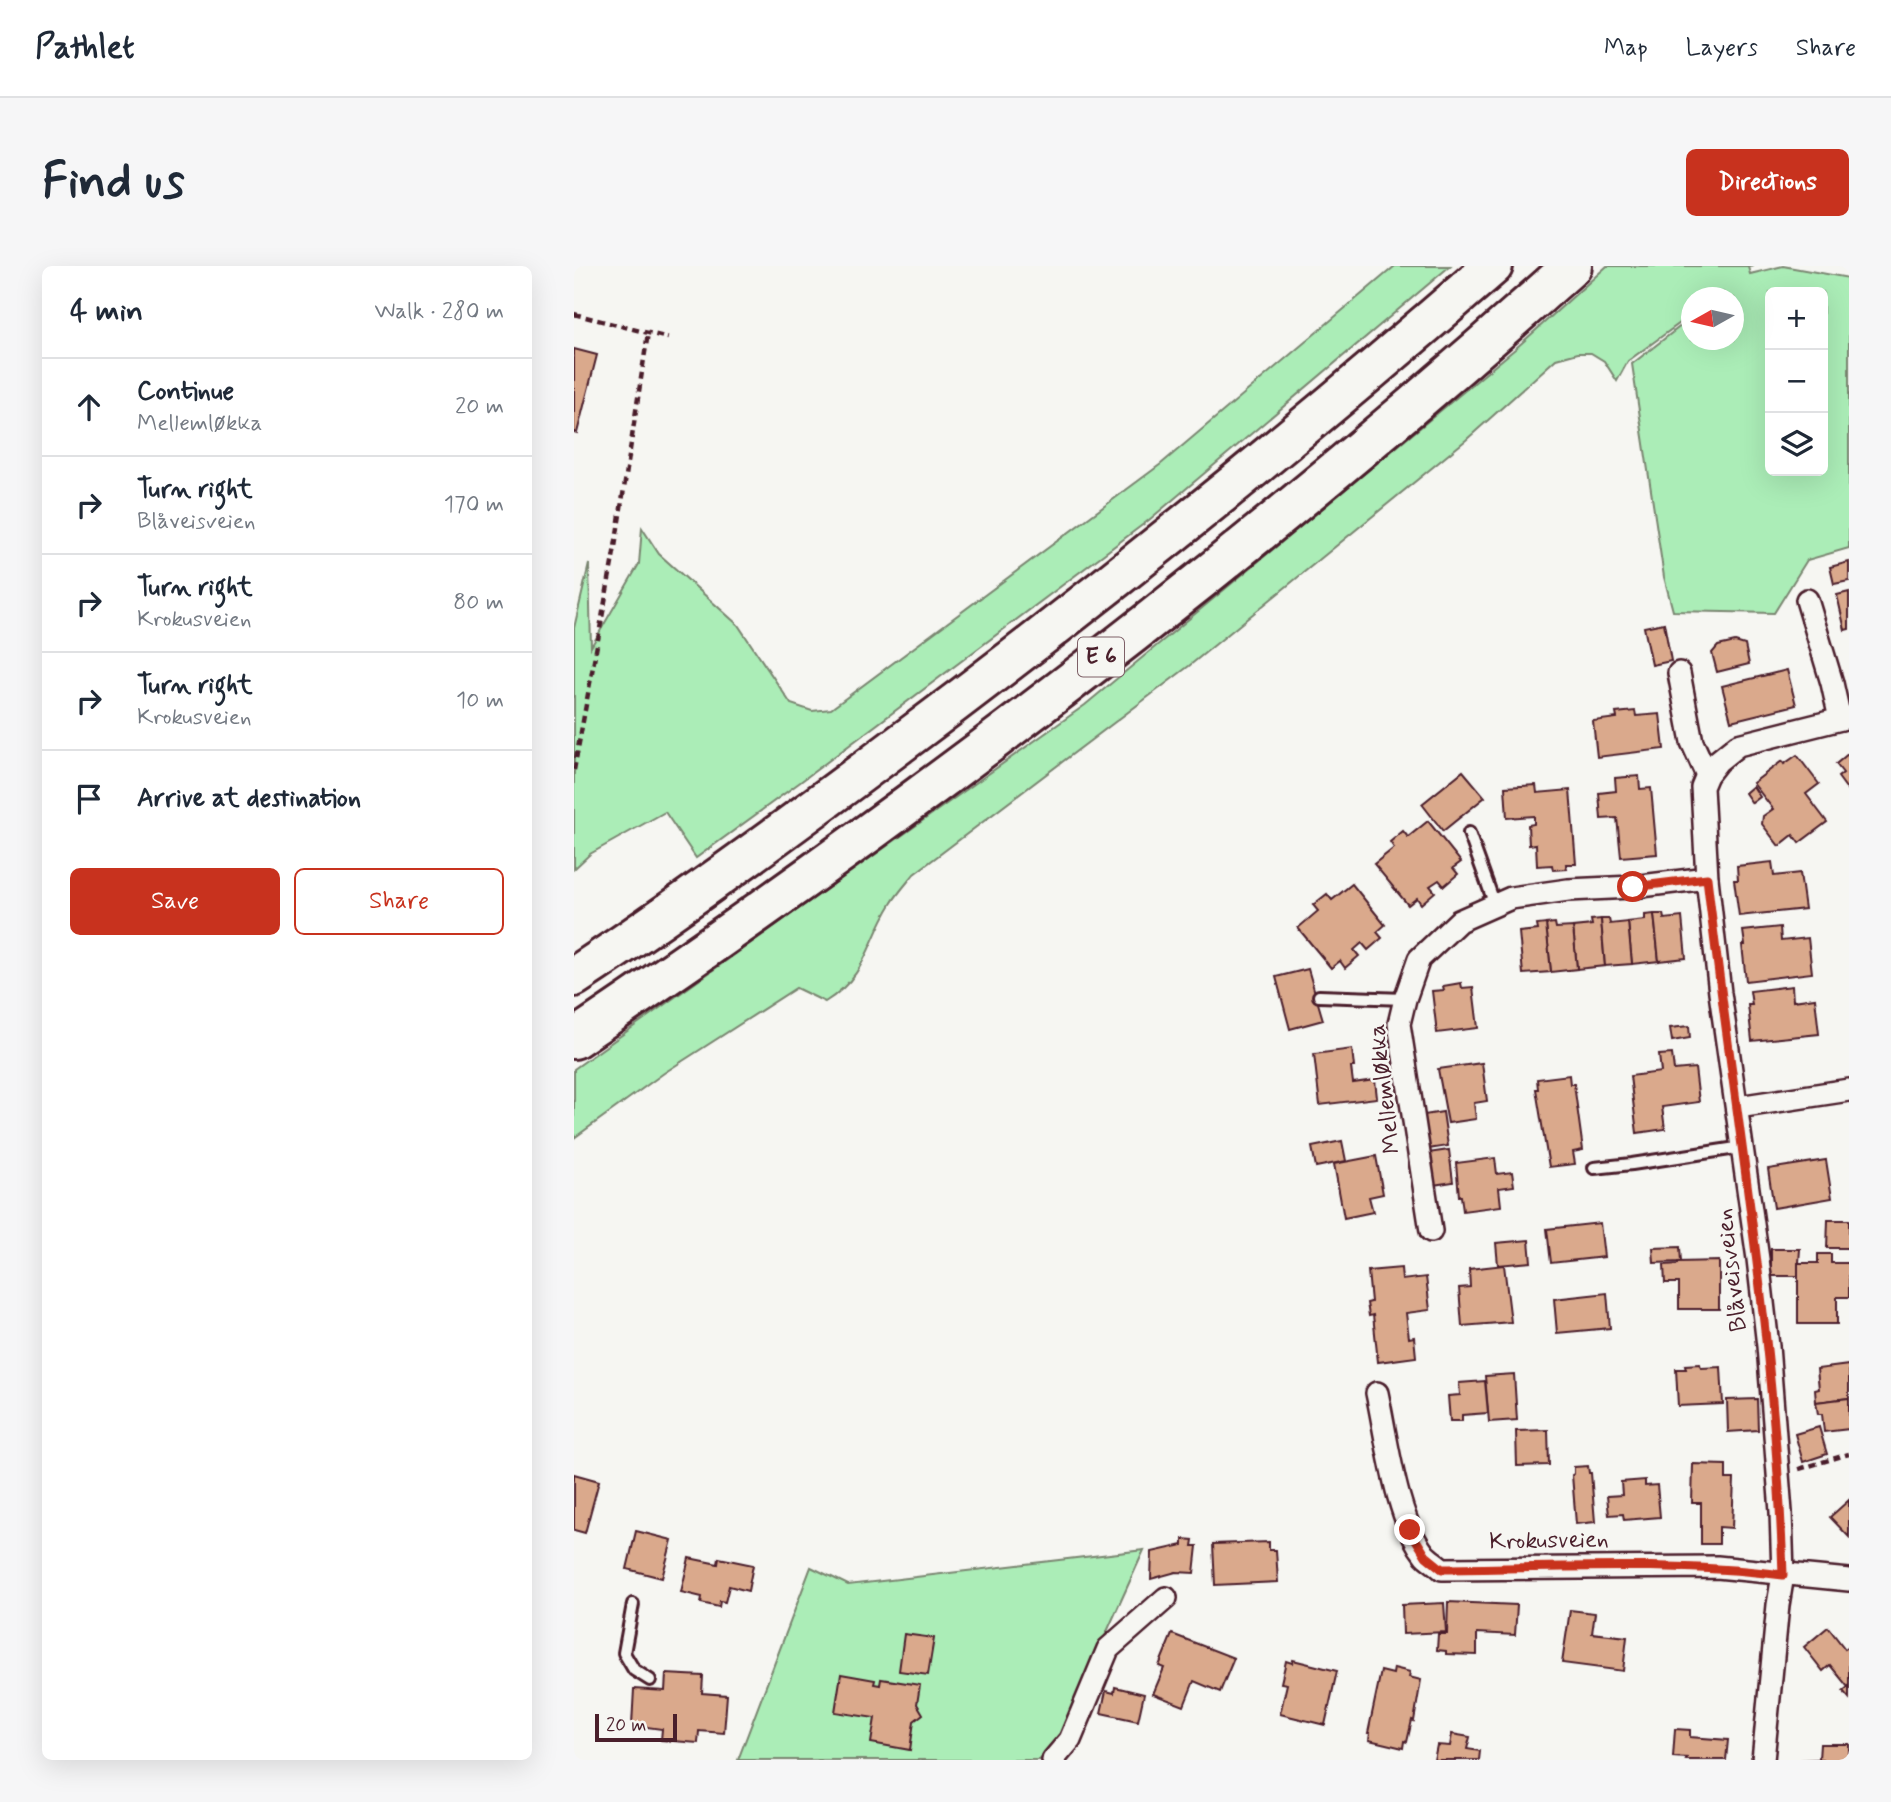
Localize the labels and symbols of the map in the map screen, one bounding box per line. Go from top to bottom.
north arrow [1681,287,1744,350]
road number: E 6 [1078,638,1124,676]
route start [1617,871,1648,902]
street label: Mellemløkka [1362,1022,1408,1156]
street label: Blåveisveien [1709,1207,1755,1333]
route end [1394,1514,1425,1545]
street label: Krokusveien [1489,1524,1609,1558]
scale bar [595,1711,677,1743]

